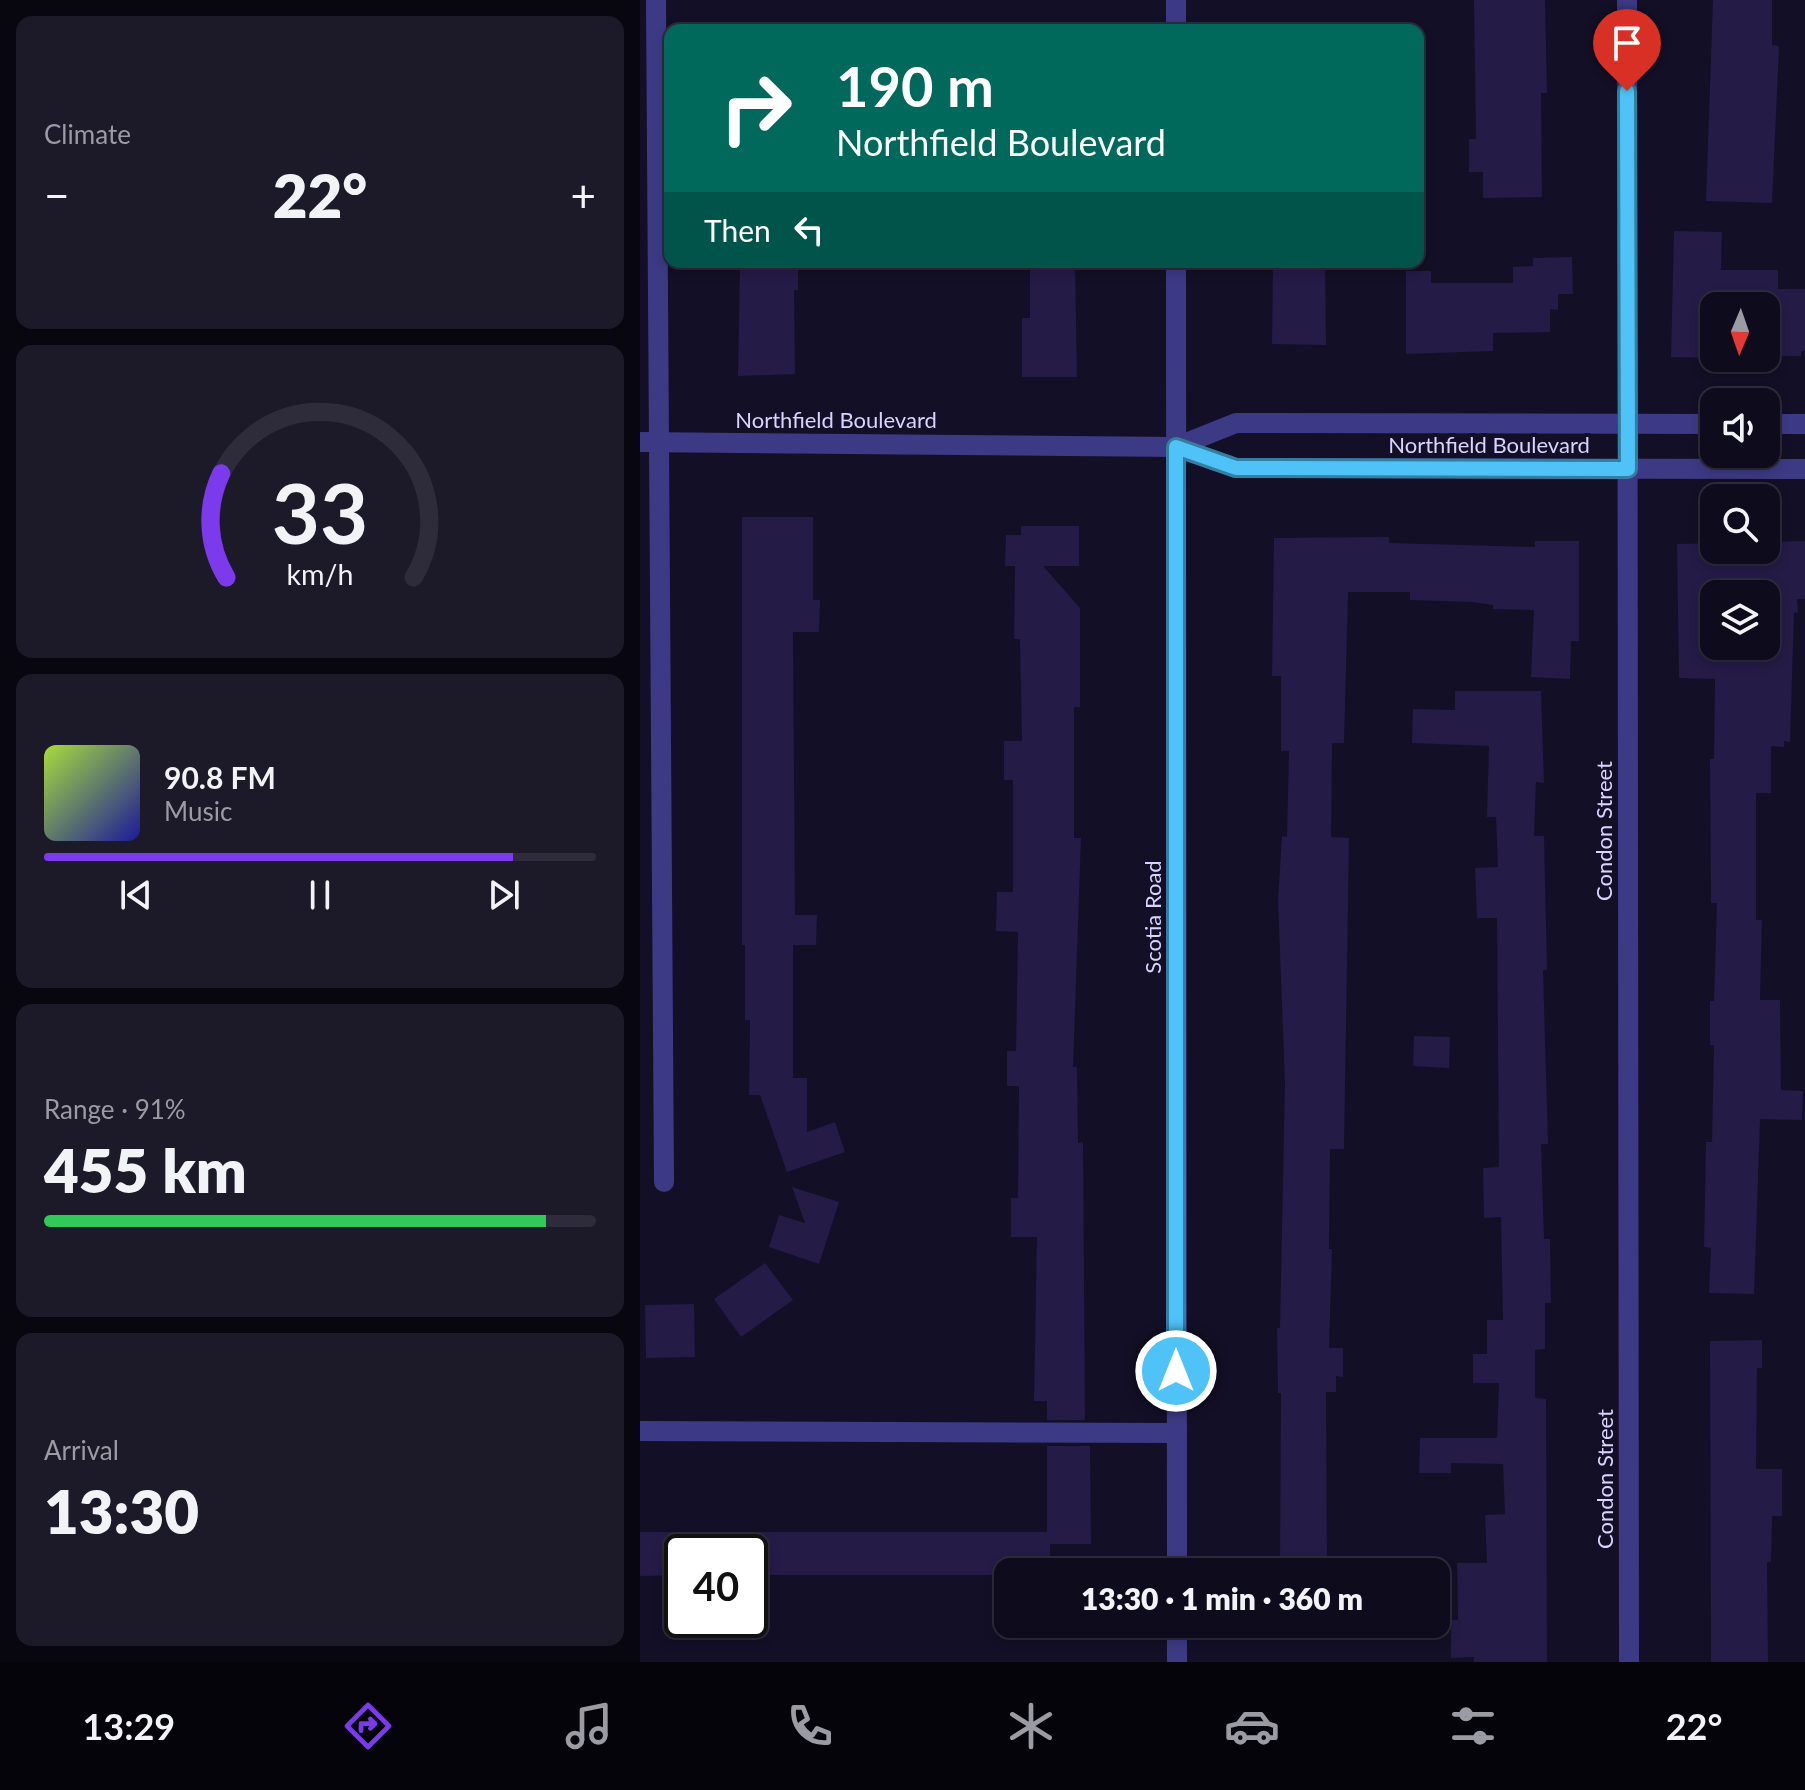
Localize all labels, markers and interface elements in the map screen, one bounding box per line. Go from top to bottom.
pin [1593,9,1661,91]
icon: arrive [1605,21,1649,65]
text: 190 m [836,52,994,119]
icon: right [704,56,808,160]
text: Climate [44,118,131,150]
text: Northfield Boulevard [836,120,1166,164]
text: 22° [273,159,367,231]
text: − [44,169,70,221]
text: + [570,169,596,221]
icon: left [787,208,831,252]
text: Then [704,212,771,248]
north arrow [1700,292,1780,372]
map controls [1700,292,1780,660]
button: sound [1700,388,1780,468]
street label: Northfield Boulevard [735,406,937,433]
street label: Northfield Boulevard [1388,431,1590,458]
text: 33 [272,461,368,561]
button: search [1700,484,1780,564]
text: km/h [287,557,353,591]
button: layers [1700,580,1780,660]
text: 90.8 FM [164,759,276,795]
street label: Condon Street [1590,761,1617,901]
text: Music [164,795,232,827]
street label: Scotia Road [1139,860,1166,974]
icon: previous [114,873,158,917]
icon: pause [298,873,342,917]
icon: next [482,873,526,917]
text: Range · 91% [44,1093,186,1125]
text: 455 km [44,1134,247,1206]
position arrow [1134,1329,1218,1413]
street label: Condon Street [1591,1409,1618,1549]
text: Arrival [44,1434,119,1466]
text: 13:30 [44,1475,199,1547]
speed limit sign: 40 [664,1534,768,1638]
text: 13:30 · 1 min · 360 m [1081,1580,1363,1616]
icon: directions [340,1698,396,1754]
icon: music [561,1698,617,1754]
icon: phone [782,1698,838,1754]
icon: climate [1003,1698,1059,1754]
icon: car [1224,1698,1280,1754]
icon: filters [1445,1698,1501,1754]
text: 13:29 [82,1704,175,1748]
text: 22° [1666,1704,1722,1748]

